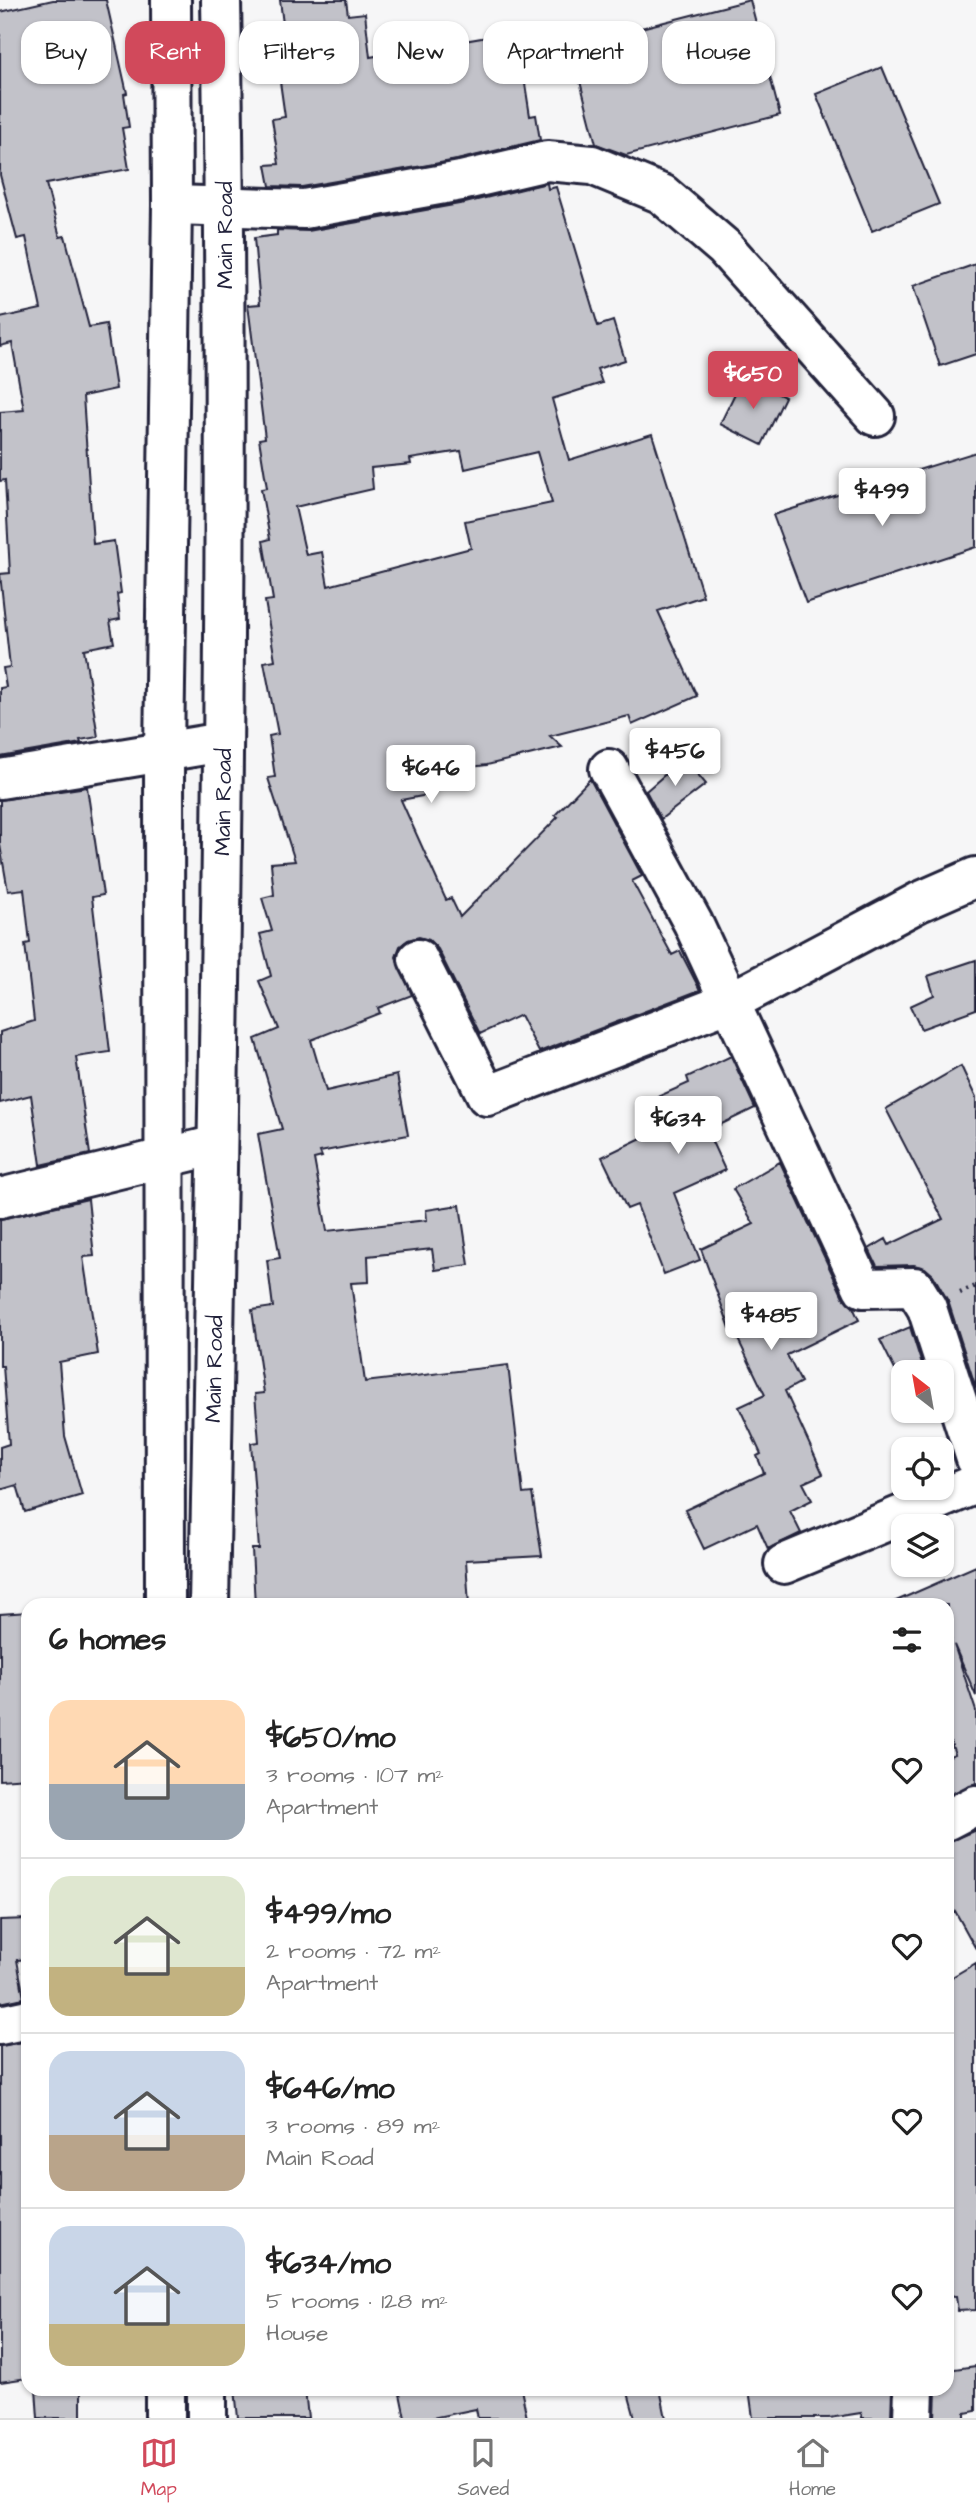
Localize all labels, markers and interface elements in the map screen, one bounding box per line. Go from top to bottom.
chip: Buy [21,21,111,84]
chip: Rent [125,21,225,84]
chip: Filters [239,21,359,84]
chip: New [373,21,469,84]
chip: Apartment [483,21,648,84]
chip: House [662,21,775,84]
street label: Main Road [209,181,241,289]
pin: $650 [712,352,794,411]
text: $650 [724,358,782,390]
pin: $499 [841,468,923,528]
text: $499 [855,475,909,507]
pin: $456 [634,728,716,788]
text: $456 [645,735,705,767]
pin: $646 [390,746,472,805]
street label: Main Road [207,748,240,856]
text: $646 [402,752,460,784]
pin: $634 [637,1096,719,1156]
text: $634 [651,1103,705,1135]
pin: $485 [730,1292,812,1352]
text: $485 [741,1299,801,1331]
street label: Main Road [197,1315,231,1423]
north arrow [891,1360,954,1423]
map controls [891,1360,954,1577]
button: locate [891,1437,954,1500]
button: layers [891,1514,954,1577]
text: 6 homes [49,1619,166,1661]
icon: filters [888,1621,926,1659]
text: $650/mo [266,1717,396,1759]
icon: home [105,1728,189,1812]
icon: heart [888,1751,926,1789]
text: 3 rooms · 107 m² [266,1759,444,1791]
text: Apartment [266,1791,378,1823]
text: $499/mo [266,1893,391,1935]
icon: home [105,1904,189,1988]
icon: heart [888,1927,926,1965]
text: 2 rooms · 72 m² [266,1935,441,1967]
text: Apartment [266,1967,378,1999]
text: $646/mo [266,2068,395,2110]
icon: home [105,2079,189,2163]
icon: heart [888,2102,926,2140]
text: 3 rooms · 89 m² [266,2110,440,2142]
text: Main Road [266,2142,374,2174]
text: $634/mo [266,2243,391,2285]
icon: home [105,2254,189,2338]
icon: heart [888,2277,926,2315]
text: 5 rooms · 128 m² [266,2285,448,2317]
text: House [266,2317,329,2349]
tab: Map [140,2434,178,2503]
tab: Saved [457,2434,509,2503]
tab: Home [789,2434,836,2503]

